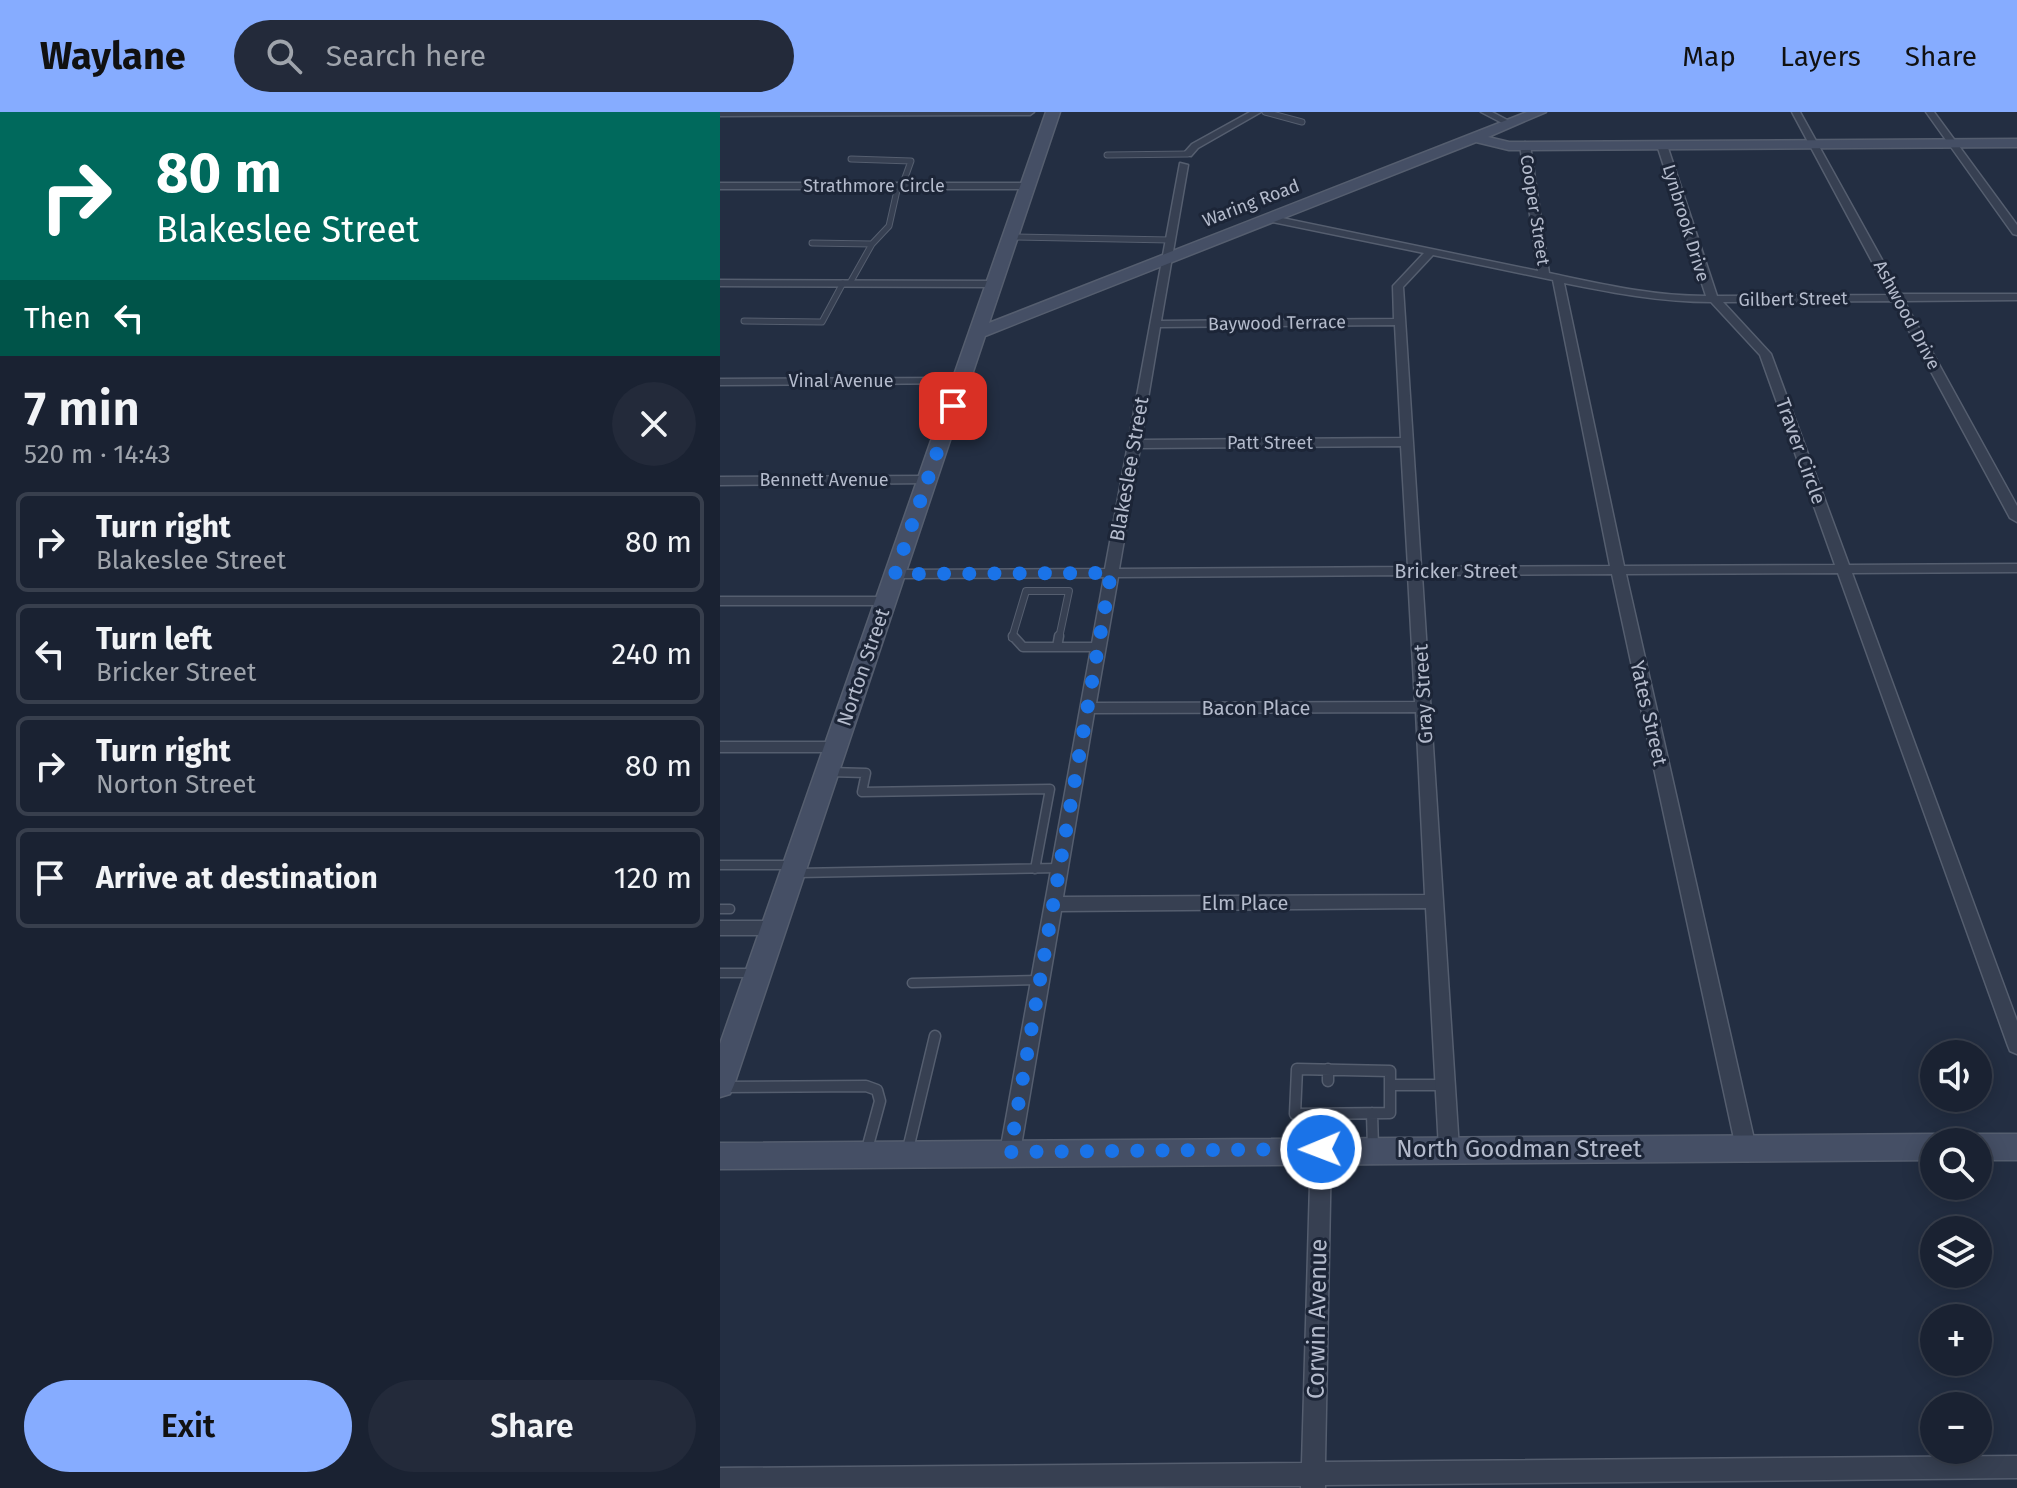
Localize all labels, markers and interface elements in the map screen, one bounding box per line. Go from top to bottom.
search box [234,20,794,92]
text: Waylane [40,33,186,79]
icon: search [262,34,306,78]
text: Search here [326,38,486,74]
text: Map [1682,40,1736,73]
text: Layers [1780,40,1861,73]
text: Share [1905,40,1977,73]
text: 80 m [156,140,282,207]
icon: right [24,144,128,248]
street label: Cooper Street [1515,153,1555,267]
street label: Lynbrook Drive [1658,162,1714,284]
street label: Waring Road [1199,174,1303,232]
street label: Strathmore Circle [803,175,945,197]
text: Blakeslee Street [156,208,419,252]
street label: Ashwood Drive [1869,256,1945,374]
street label: Gilbert Street [1738,287,1848,311]
icon: left [107,296,151,340]
text: Then [24,300,91,336]
street label: Baywood Terrace [1208,311,1346,335]
street label: Vinal Avenue [788,370,894,392]
pin [919,372,987,440]
text: 7 min [24,380,140,438]
button: close [612,382,696,466]
icon: arrive [931,384,975,428]
street label: Blakeslee Street [1104,394,1154,543]
street label: Traver Circle [1771,395,1831,507]
street label: Patt Street [1227,432,1313,454]
text: 520 m · 14:43 [24,439,171,470]
street label: Bennett Avenue [759,469,889,491]
text: Turn right [96,509,231,545]
icon: right [28,520,72,564]
text: 80 m [625,524,692,560]
text: Blakeslee Street [96,545,286,576]
street label: Bricker Street [1394,559,1518,583]
street label: Norton Street [832,604,895,729]
text: Turn left [96,621,212,657]
icon: left [28,632,72,676]
text: 240 m [612,636,692,672]
street label: Gray Street [1408,643,1438,744]
text: Bricker Street [96,657,256,688]
street label: Yates Street [1625,658,1673,769]
street label: Bacon Place [1201,696,1311,720]
text: Turn right [96,733,231,769]
icon: right [28,744,72,788]
text: 80 m [625,748,692,784]
text: Norton Street [96,769,256,800]
icon: arrive [28,856,72,900]
text: Arrive at destination [96,860,378,896]
text: 120 m [614,860,692,896]
street label: Elm Place [1202,891,1288,915]
map controls [1920,1040,1992,1464]
button: sound [1920,1040,1992,1112]
position arrow [1279,1107,1363,1191]
button: search [1920,1128,1992,1200]
street label: North Goodman Street [1396,1135,1642,1163]
button: layers [1920,1216,1992,1288]
street label: Corwin Avenue [1302,1239,1332,1399]
button: + [1920,1304,1992,1376]
button: Exit [24,1380,352,1472]
button: Share [368,1380,696,1472]
button: − [1920,1392,1992,1464]

